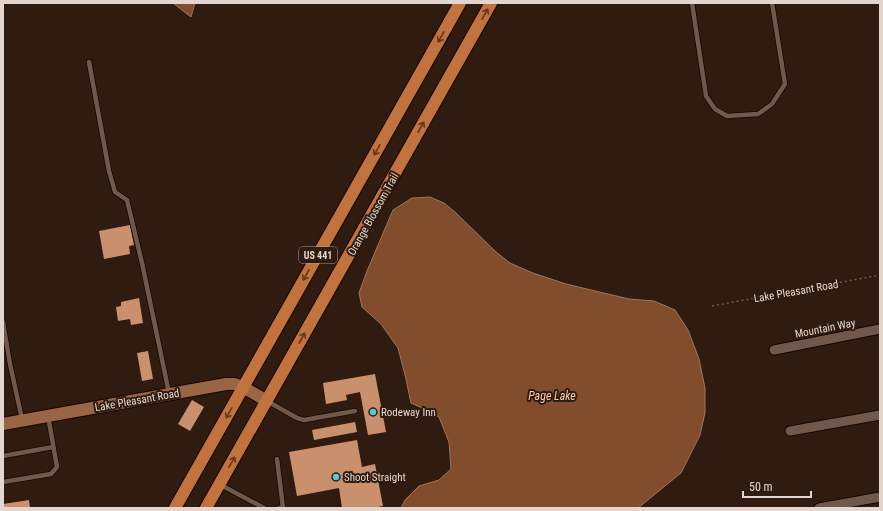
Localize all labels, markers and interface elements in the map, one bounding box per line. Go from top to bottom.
one-way arrow [482,8,490,20]
one-way arrow [437,31,445,43]
one-way arrow [418,122,426,134]
one-way arrow [373,144,381,156]
street label: Orange Blossom Trail [345,171,402,258]
road number: US 441 [299,247,337,263]
one-way arrow [302,269,310,281]
street label: Lake Pleasant Road [753,278,839,305]
street label: Mountain Way [794,316,857,341]
one-way arrow [299,332,307,344]
street label: Lake Pleasant Road [94,387,180,414]
water label: Page Lake [528,389,576,403]
place label: Rodeway Inn [381,406,436,419]
one-way arrow [224,407,232,419]
marker: Rodeway Inn [368,407,378,417]
one-way arrow [229,456,237,468]
place label: Shoot Straight [344,471,406,484]
marker: Shoot Straight [331,472,341,482]
scale bar [743,473,811,499]
text: 50 m [749,480,773,494]

